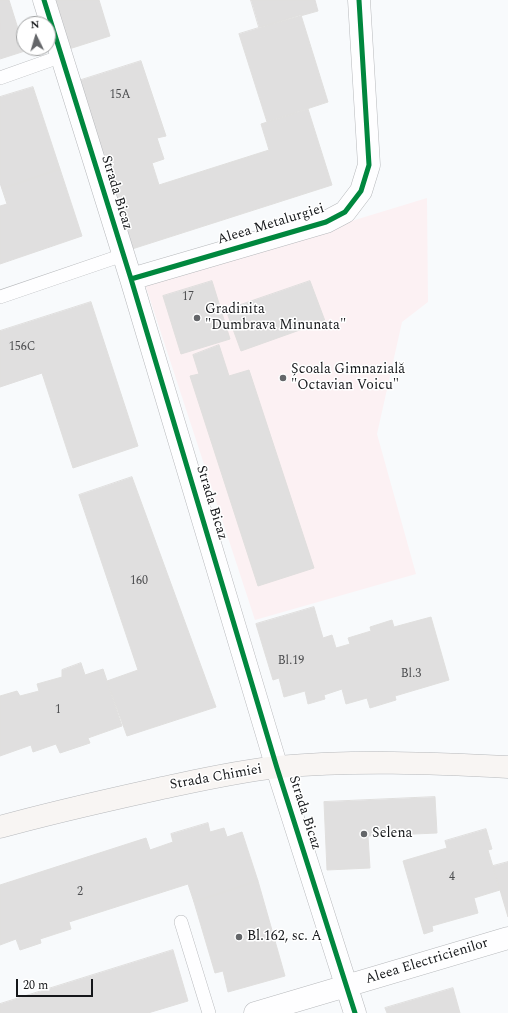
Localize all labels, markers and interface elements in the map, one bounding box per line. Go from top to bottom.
north arrow [16,16,56,56]
text: N [30,16,40,33]
house number: 15A [110,89,130,103]
street label: Strada Bicaz [97,154,135,232]
street label: Aleea Metalurgiei [215,201,327,249]
house number: 17 [182,291,194,305]
place label: Gradinita "Dumbrava Minunata" [205,302,346,334]
marker: Gradinita "Dumbrava Minunata" [192,313,202,323]
house number: 156C [9,341,35,355]
place label: Școala Gimnazială "Octavian Voicu" [291,362,405,394]
marker: Școala Gimnazială "Octavian Voicu" [278,373,288,383]
street label: Strada Bicaz [192,464,230,542]
house number: 160 [130,575,148,589]
house number: Bl.19 [278,655,304,669]
house number: Bl.3 [401,668,421,682]
house number: 1 [55,704,61,718]
street label: Strada Chimiei [168,762,264,794]
street label: Strada Bicaz [284,774,324,852]
place label: Selena [372,826,412,842]
marker: Selena [359,829,369,839]
house number: 4 [449,871,455,885]
house number: 2 [77,886,83,900]
place label: Bl.162, sc. A [247,929,322,945]
marker: Bl.162, sc. A [234,932,244,942]
street label: Aleea Electricienilor [363,935,491,989]
scale bar [18,971,95,997]
text: 20 m [23,976,48,995]

